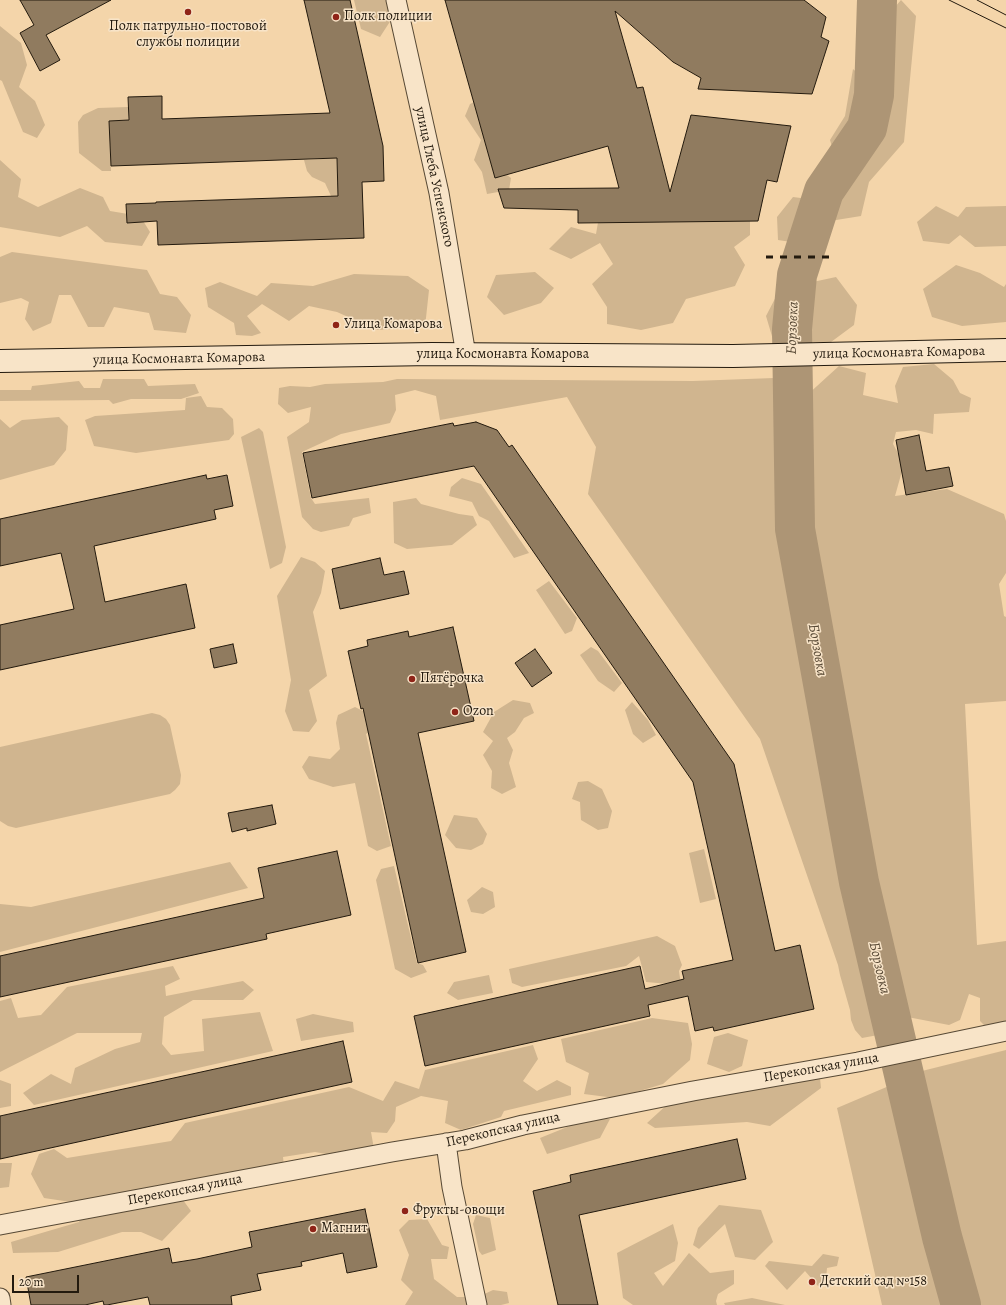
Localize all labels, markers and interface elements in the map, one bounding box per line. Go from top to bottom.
marker: Полк патрульно-постовой службы полиции [183,7,193,17]
place label: Полк полиции [344,9,432,25]
marker: Полк полиции [331,12,341,22]
place label: Полк патрульно-постовой службы полиции [109,19,267,52]
street label: улица Глеба Успенского [411,105,457,249]
water label: Борзовка [783,301,803,355]
place label: Улица Комарова [344,317,442,333]
marker: Улица Комарова [331,320,341,330]
street label: улица Космонавта Комарова [813,343,985,363]
street label: улица Космонавта Комарова [417,347,589,363]
street label: улица Космонавта Комарова [93,349,265,369]
water label: Борзовка [804,622,830,678]
place label: Пятёрочка [420,671,484,687]
marker: Пятёрочка [407,674,417,684]
place label: Ozon [463,704,494,720]
marker: Ozon [450,707,460,717]
water label: Борзовка [864,940,894,996]
street label: Перекопская улица [762,1050,880,1086]
street label: Перекопская улица [444,1109,562,1151]
street label: Перекопская улица [126,1171,244,1209]
place label: Фрукты-овощи [413,1203,505,1219]
marker: Фрукты-овощи [400,1206,410,1216]
place label: Магнит [321,1221,368,1237]
marker: Магнит [308,1224,318,1234]
scale bar [14,1267,81,1293]
text: 20 m [19,1274,43,1290]
place label: Детский сад №158 [820,1274,927,1290]
marker: Детский сад №158 [807,1277,817,1287]

